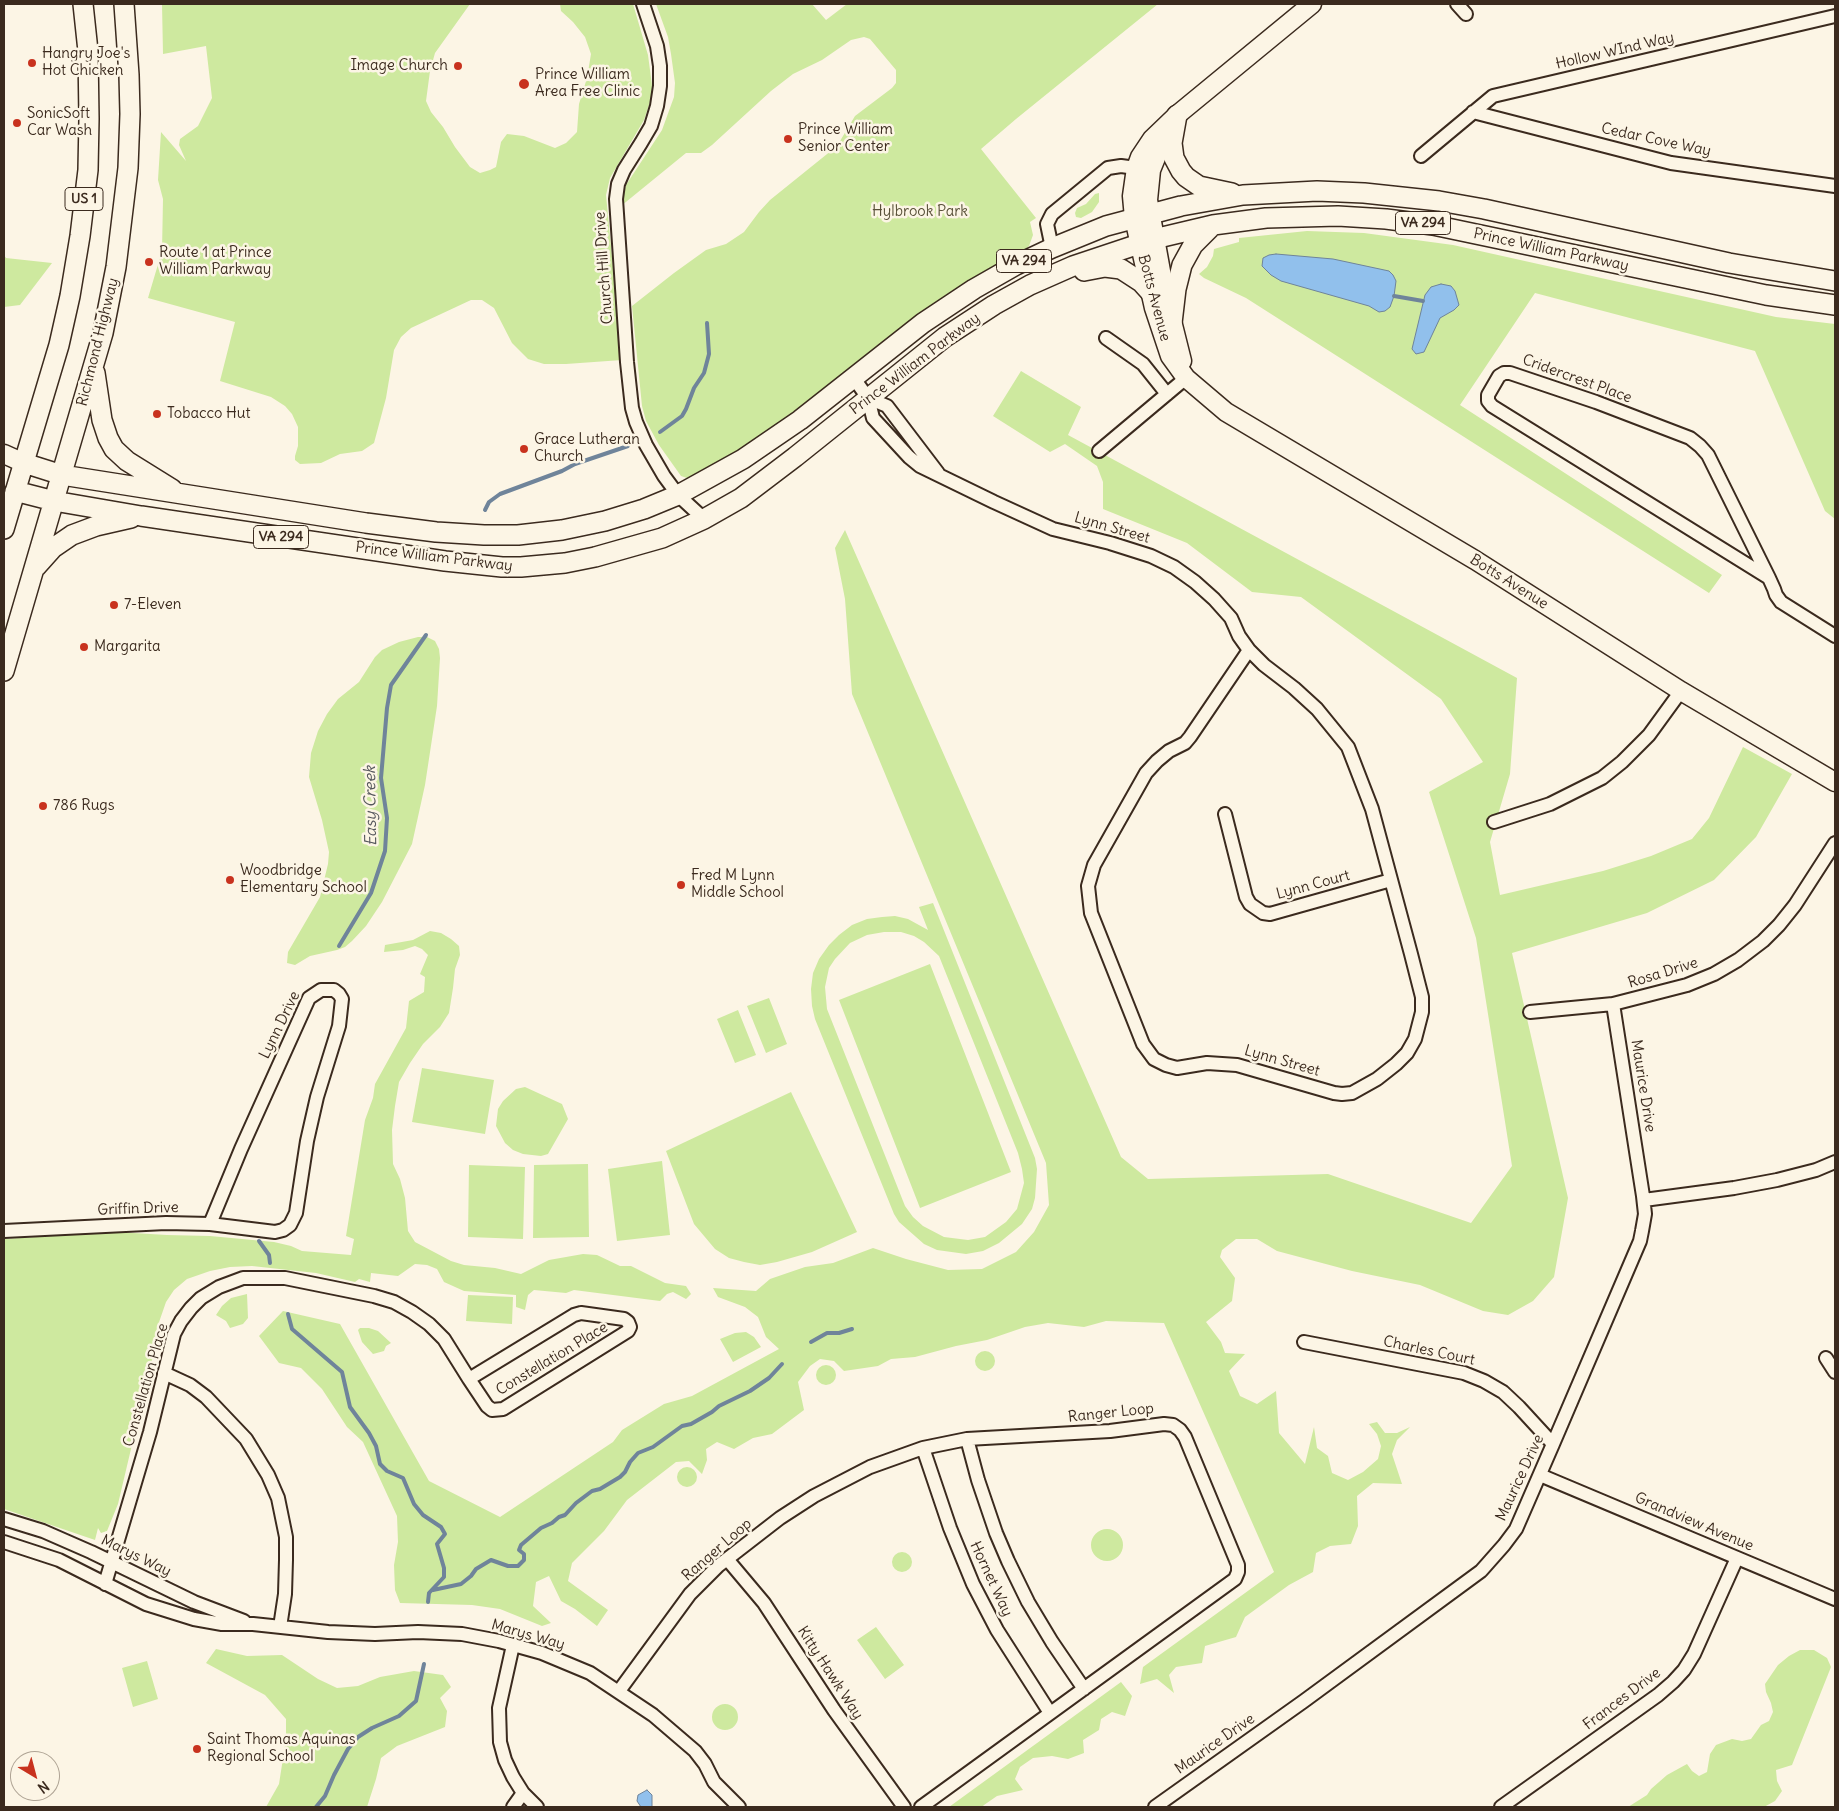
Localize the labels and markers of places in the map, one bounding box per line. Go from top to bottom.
place label: Hangry Joe's Hot Chicken [42,45,130,80]
marker: Hangry Joe's Hot Chicken [26,57,38,69]
place label: Image Church [350,57,448,75]
marker: Image Church [452,60,464,72]
place label: Prince William Area Free Clinic [535,66,640,101]
marker: Prince William Area Free Clinic [517,77,531,91]
place label: SonicSoft Car Wash [27,105,92,140]
marker: SonicSoft Car Wash [11,117,23,129]
place label: Prince William Senior Center [798,121,893,156]
marker: Prince William Senior Center [782,133,794,145]
place label: Route 1 at Prince William Parkway [159,244,271,279]
marker: Route 1 at Prince William Parkway [143,256,155,268]
place label: Tobacco Hut [167,405,251,423]
marker: Tobacco Hut [151,408,163,420]
place label: Grace Lutheran Church [534,431,640,466]
marker: Grace Lutheran Church [518,443,530,455]
place label: 7-Eleven [124,596,182,614]
marker: 7-Eleven [108,599,120,611]
place label: Margarita [94,638,161,656]
marker: Margarita [78,641,90,653]
place label: 786 Rugs [53,797,115,815]
marker: 786 Rugs [37,800,49,812]
place label: Woodbridge Elementary School [240,862,367,897]
place label: Fred M Lynn Middle School [691,867,784,902]
marker: Woodbridge Elementary School [224,874,236,886]
marker: Fred M Lynn Middle School [675,879,687,891]
place label: Saint Thomas Aquinas Regional School [207,1731,356,1766]
marker: Saint Thomas Aquinas Regional School [191,1743,203,1755]

